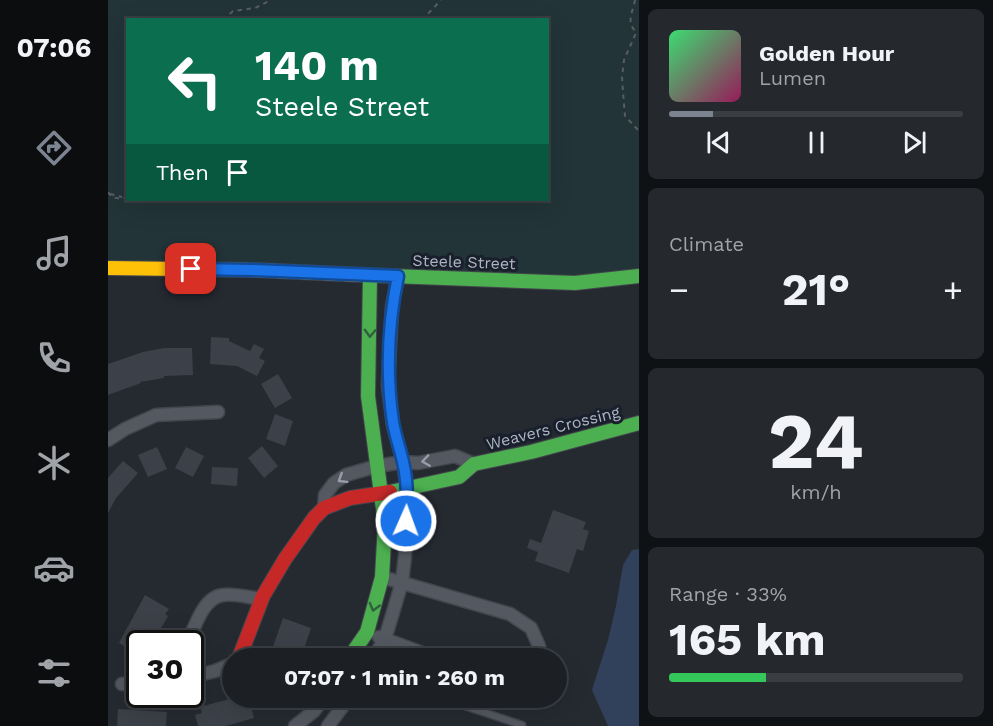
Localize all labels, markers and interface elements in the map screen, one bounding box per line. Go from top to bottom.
text: 07:06 [17,32,91,64]
text: 140 m [255,41,379,90]
text: Golden Hour [759,41,894,66]
icon: left [156,42,234,120]
text: Lumen [759,66,826,90]
text: Steele Street [255,91,429,123]
icon: previous [702,126,735,159]
icon: pause [800,126,833,159]
icon: next [898,126,931,159]
icon: directions [33,127,75,169]
icon: arrive [221,156,254,189]
text: Then [156,160,209,185]
icon: music [33,232,75,274]
text: Climate [669,232,744,256]
pin [165,243,216,294]
street label: Steele Street [412,251,516,273]
icon: arrive [174,252,207,285]
text: 21° [782,263,850,316]
text: − [669,270,689,309]
text: + [943,270,963,309]
one-way arrow [363,329,376,338]
icon: phone [33,337,75,379]
text: 24 [768,395,864,487]
street label: Weavers Crossing [484,402,622,454]
icon: climate [33,442,75,484]
one-way arrow [422,455,431,467]
one-way arrow [338,471,349,482]
text: km/h [790,480,842,504]
position arrow [374,489,438,553]
icon: car [33,547,75,589]
text: Range · 33% [669,582,787,606]
one-way arrow [369,602,382,612]
text: 165 km [669,613,826,666]
speed limit sign: 30 [126,630,204,708]
icon: filters [33,652,75,694]
text: 07:07 · 1 min · 260 m [284,665,505,690]

